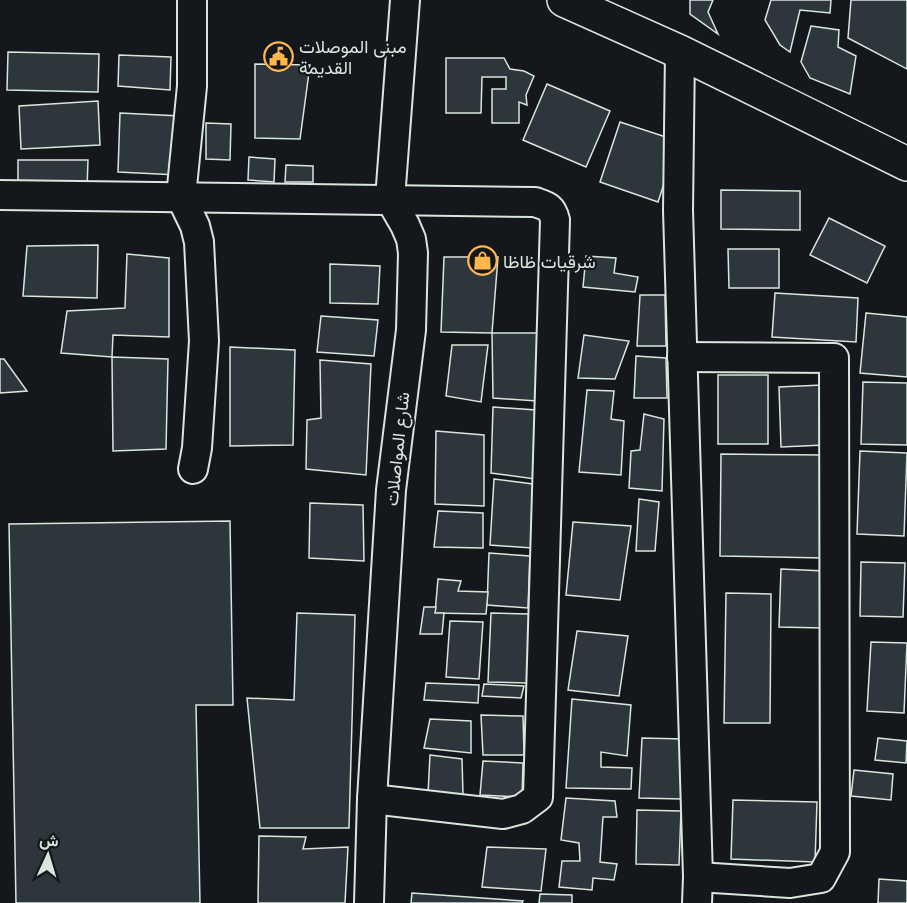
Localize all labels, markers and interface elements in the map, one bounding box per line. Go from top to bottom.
place label: مبنى الموصلات القديمة [299,35,407,79]
public building icon: مبنى الموصلات القديمة [262,40,294,72]
shop icon: شرقيات ظاظا [466,245,498,277]
place label: شرقيات ظاظا [503,250,596,273]
street label: شارع المواصلات [380,391,415,507]
north arrow [18,825,78,885]
text: ش [39,829,59,851]

